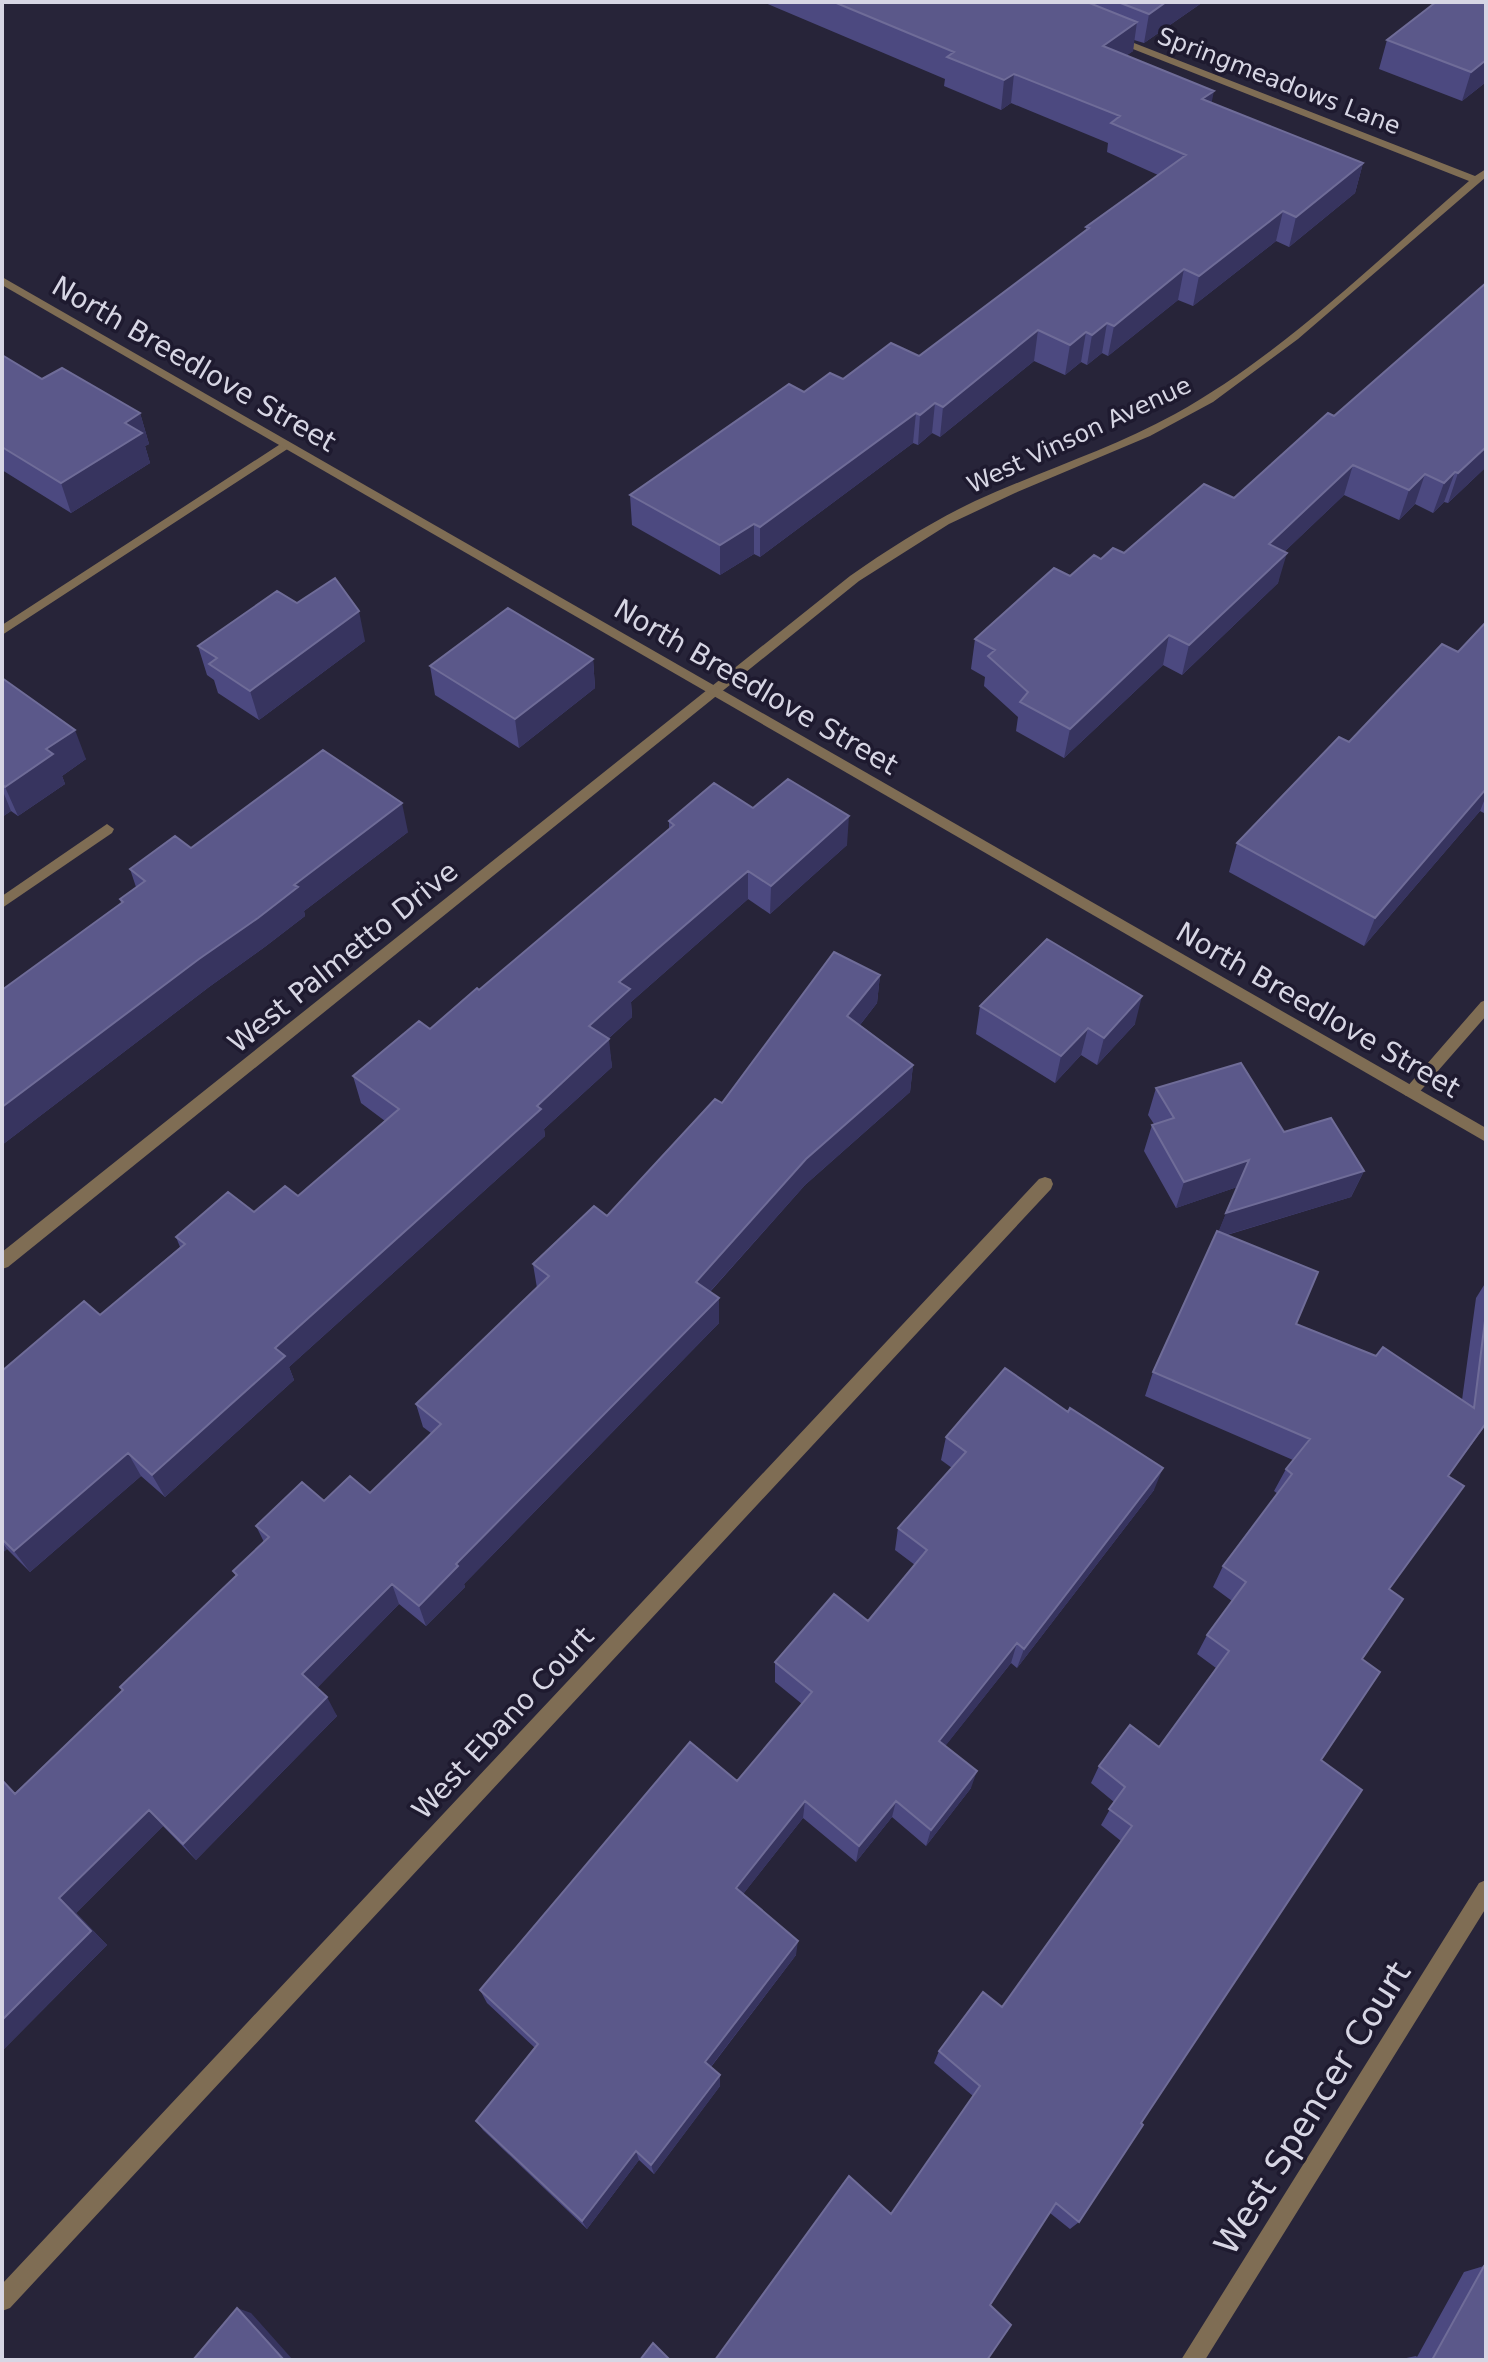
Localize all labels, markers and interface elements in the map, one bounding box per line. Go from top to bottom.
street label: Springmeadows Lane [1154,22,1404,140]
street label: North Breedlove Street [46,269,342,459]
street label: West Vinson Avenue [963,371,1195,499]
street label: North Breedlove Street [608,592,904,782]
street label: West Palmetto Drive [222,854,464,1060]
street label: North Breedlove Street [1170,915,1466,1105]
street label: West Ebano Court [405,1620,601,1826]
street label: West Spencer Court [1206,1954,1418,2262]

